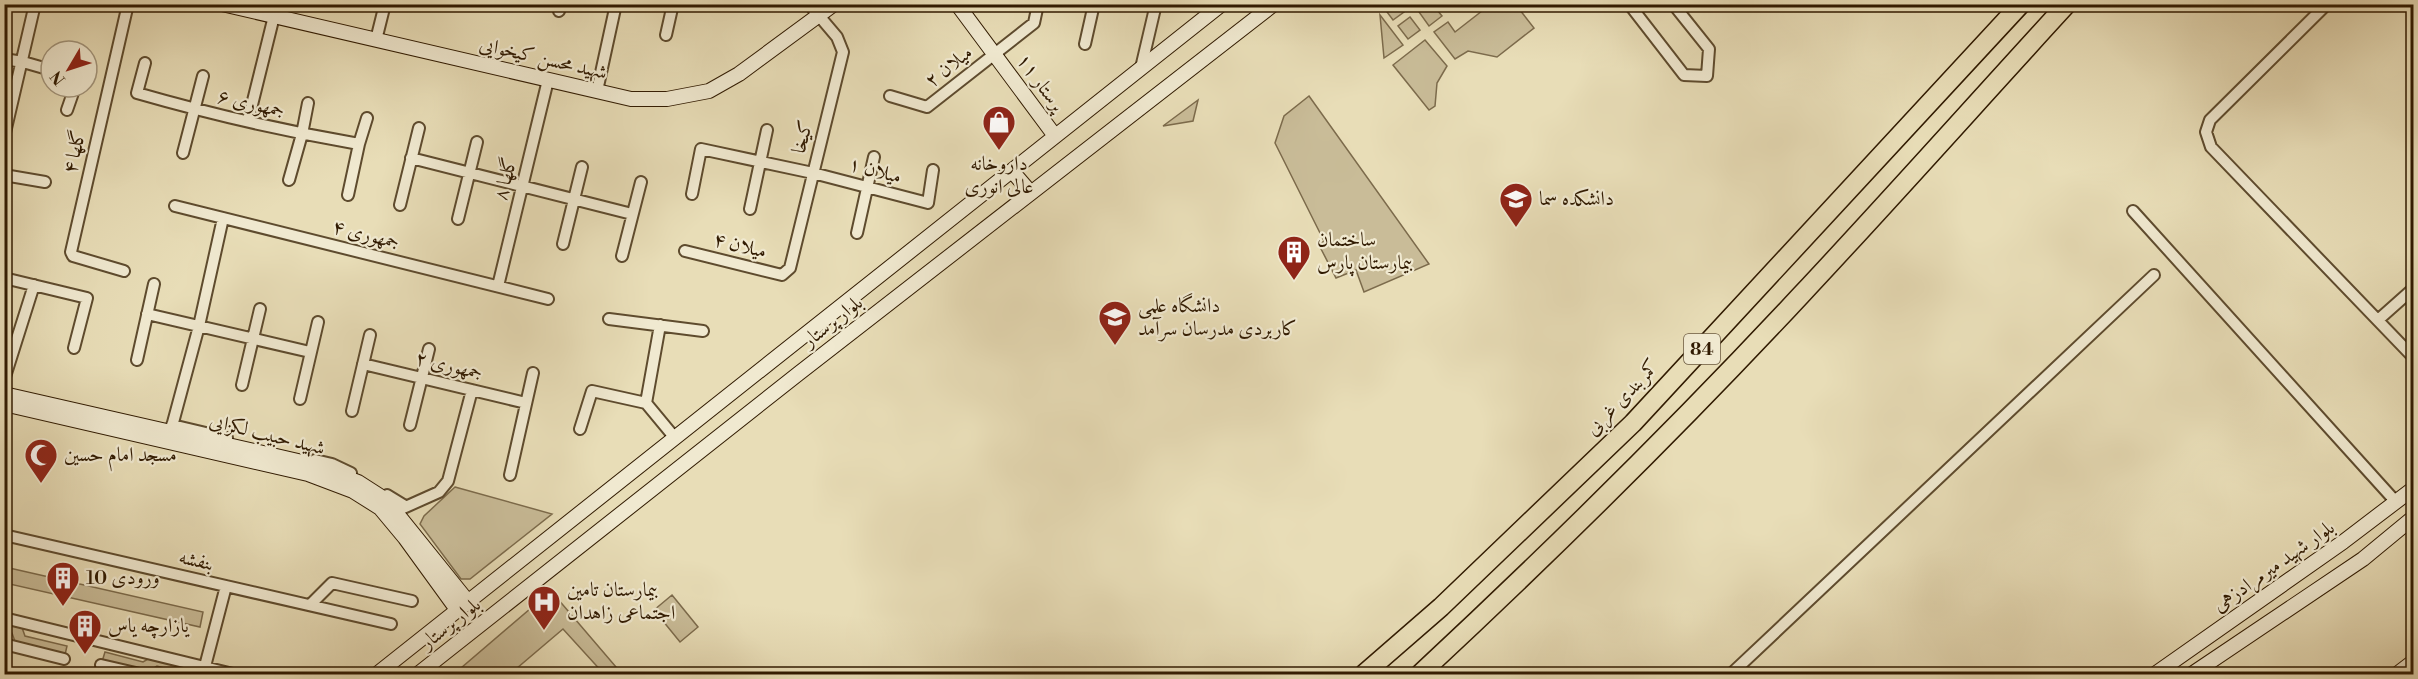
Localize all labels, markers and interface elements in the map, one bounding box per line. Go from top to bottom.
street label: شهید محسن کیخوایی [477,32,609,86]
north arrow [39,39,99,99]
street label: میلان ۲ [920,41,978,93]
street label: پرستار ۱۱ [1011,49,1071,119]
text: N [46,66,70,89]
street label: جمهوری ۶ [215,84,287,124]
shop icon: داروخانه عالی انوری [981,104,1017,151]
street label: کیخا [787,118,819,156]
street label: گلها ۴ [57,128,92,176]
street label: میلان ۱ [846,152,904,190]
place label: داروخانه عالی انوری [964,152,1034,200]
street label: گلها ۸ [488,155,523,203]
school or university icon: دانشکده سما [1498,181,1534,228]
place label: دانشکده سما [1539,187,1614,212]
street label: جمهوری ۴ [330,215,402,255]
street label: میلان ۴ [711,227,769,265]
place label: ساختمان بیمارستان پارس [1317,228,1413,277]
building icon: ساختمان بیمارستان پارس [1276,234,1312,281]
street label: بلوار پرستار [796,291,868,355]
place label: دانشگاه علمی کاربردی مدرسان سرآمد [1138,292,1297,342]
school or university icon: دانشگاه علمی کاربردی مدرسان سرآمد [1097,299,1133,346]
road number: 84 [1684,334,1720,364]
street label: جمهوری ۲ [413,346,485,386]
street label: کمربندی غربی [1581,355,1666,442]
street label: شهید حبیب لکزایی [206,409,328,461]
mosque icon: مسجد امام حسین [23,437,59,484]
place label: مسجد امام حسین [64,443,177,472]
street label: بلوار شهید میرمرادزهی [2208,516,2340,618]
street label: بنفشه [176,545,216,577]
building icon: ورودی 10 [45,560,81,607]
place label: ورودی 10 [86,566,160,591]
place label: بیمارستان تامین اجتماعی زاهدان [567,578,675,626]
hospital icon: بیمارستان تامین اجتماعی زاهدان [526,584,562,631]
street label: بلوار پرستار [414,593,486,657]
building icon: یازارچه یاس [67,608,103,655]
place label: یازارچه یاس [108,614,190,639]

